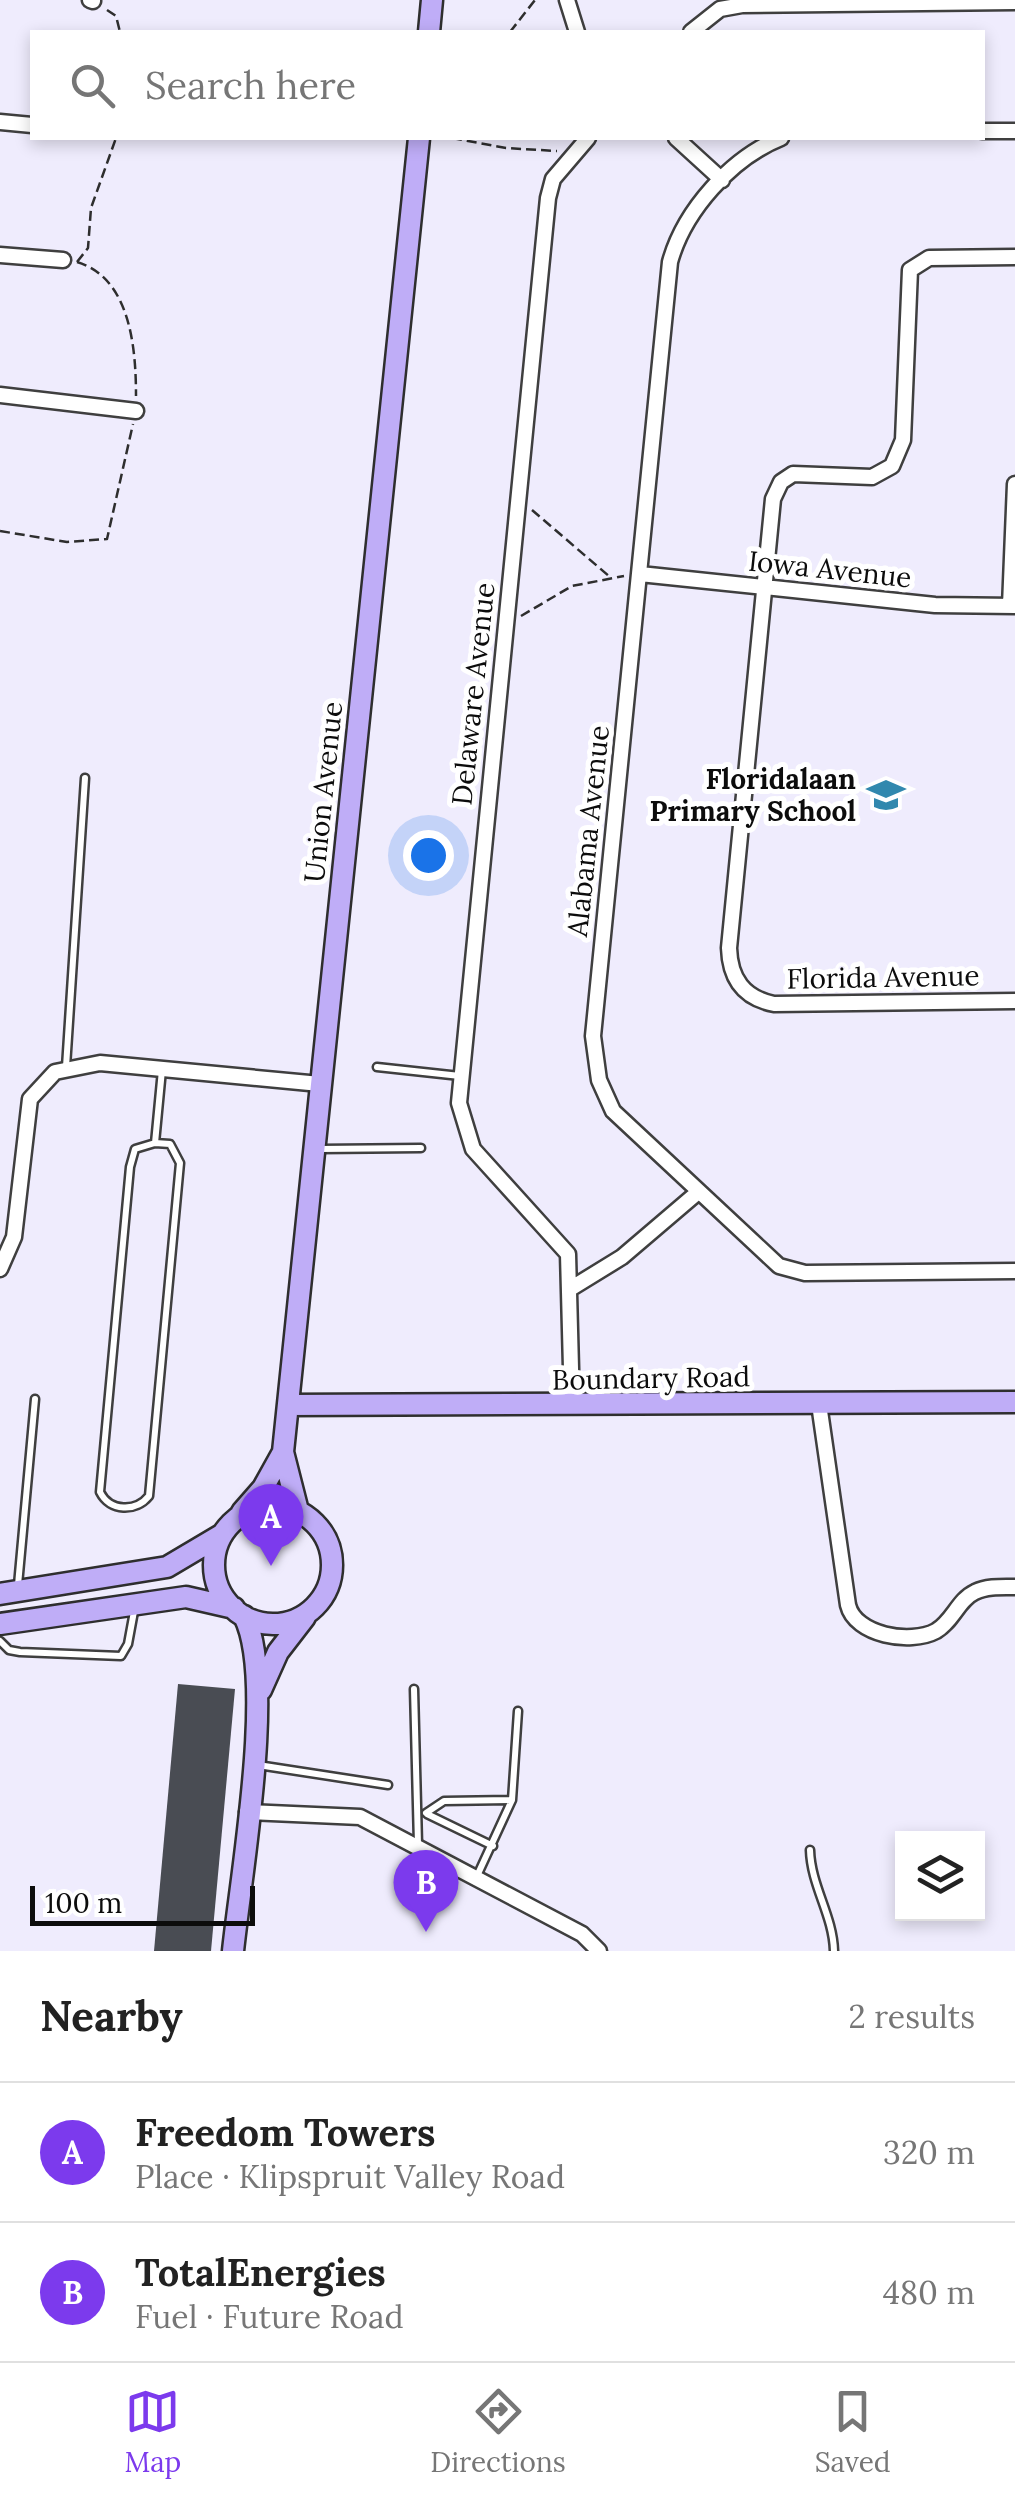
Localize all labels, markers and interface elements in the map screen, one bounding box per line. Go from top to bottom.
search box [30,30,985,140]
icon: search [65,58,120,113]
text: Search here [145,61,356,109]
street label: Iowa Avenue [747,543,913,595]
street label: Delaware Avenue [443,581,503,807]
street label: Union Avenue [296,700,350,884]
street label: Alabama Avenue [559,724,617,939]
place label: Floridalaan Primary School [650,761,856,829]
school or university icon: Floridalaan Primary School [865,774,907,816]
your location [403,830,454,881]
street label: Florida Avenue [786,957,980,997]
street label: Boundary Road [551,1358,751,1398]
pin: A [238,1484,304,1566]
map controls [895,1831,985,1921]
button: layers [895,1831,985,1921]
pin: B [394,1850,458,1932]
scale bar [30,1881,255,1926]
text: 100 m [45,1885,122,1921]
text: Nearby [40,1989,183,2043]
text: 2 results [849,1996,975,2037]
text: Freedom Towers [135,2108,435,2156]
text: A [62,2132,83,2173]
text: 320 m [883,2132,975,2173]
text: Place · Klipspruit Valley Road [135,2156,565,2197]
text: TotalEnergies [135,2248,386,2296]
text: B [62,2272,83,2313]
text: 480 m [883,2272,975,2313]
text: Fuel · Future Road [135,2296,404,2337]
tab: Map [124,2384,181,2480]
tab: Directions [430,2384,566,2480]
tab: Saved [815,2384,891,2480]

